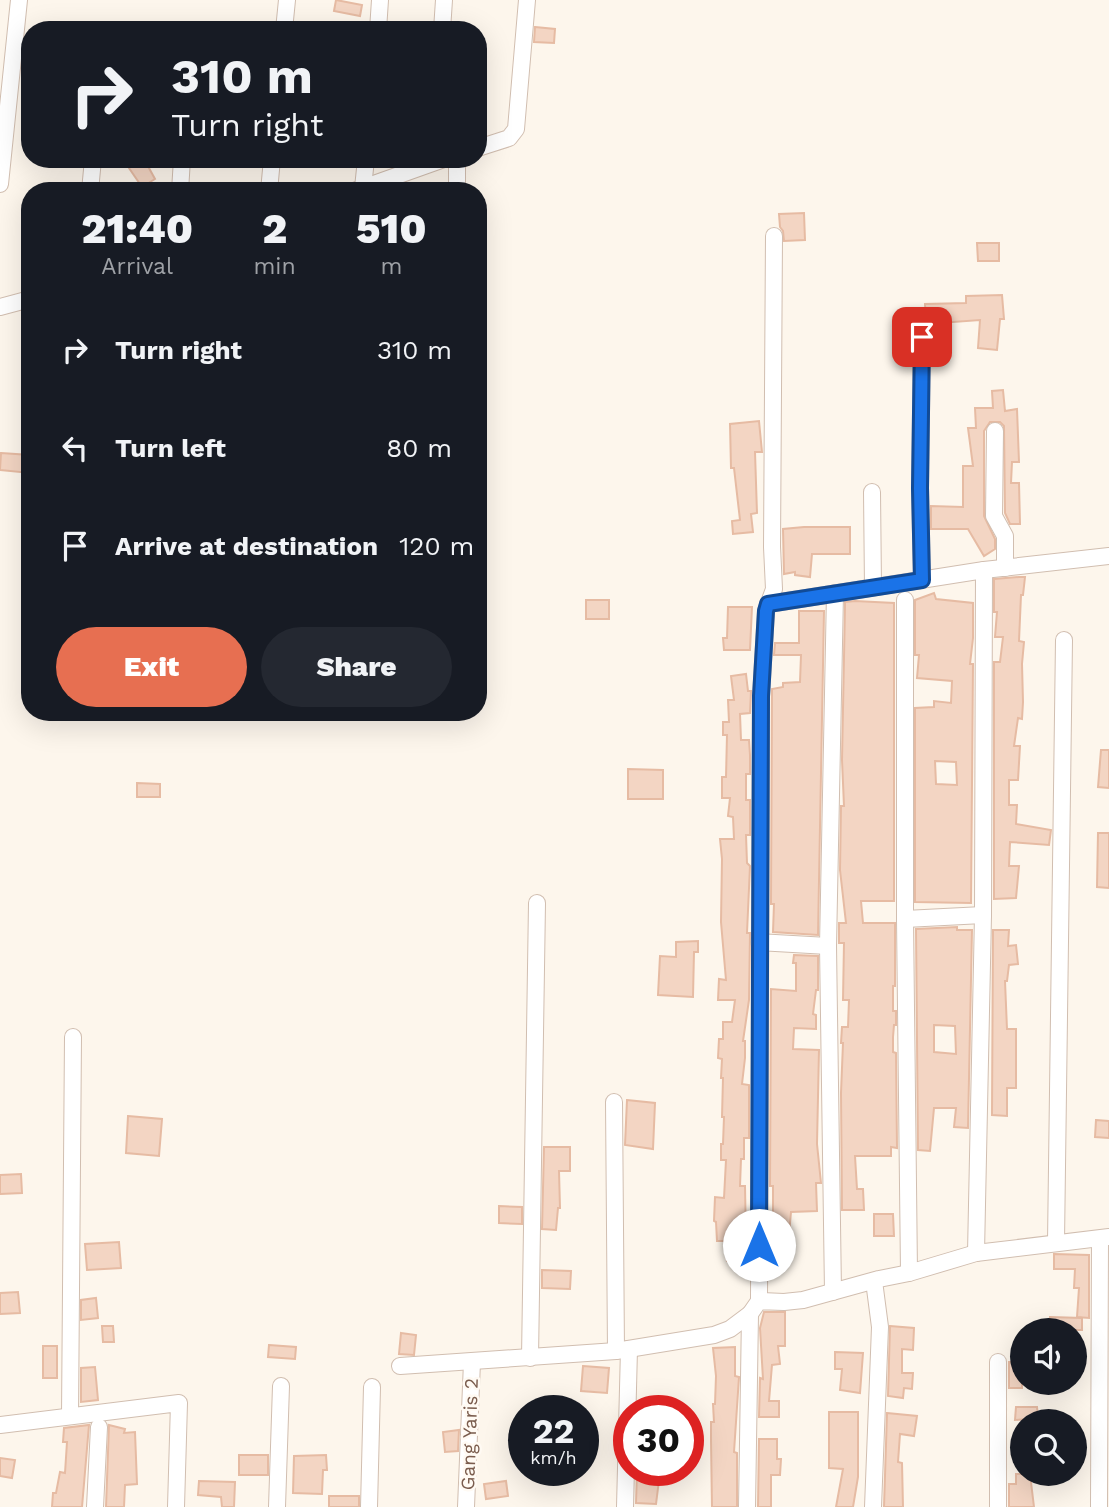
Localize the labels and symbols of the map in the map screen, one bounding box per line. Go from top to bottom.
pin [892,307,952,367]
position arrow [722,1208,796,1282]
street label: Gang Yaris 2 [456,1377,483,1491]
speed limit sign: 30 [613,1395,704,1486]

